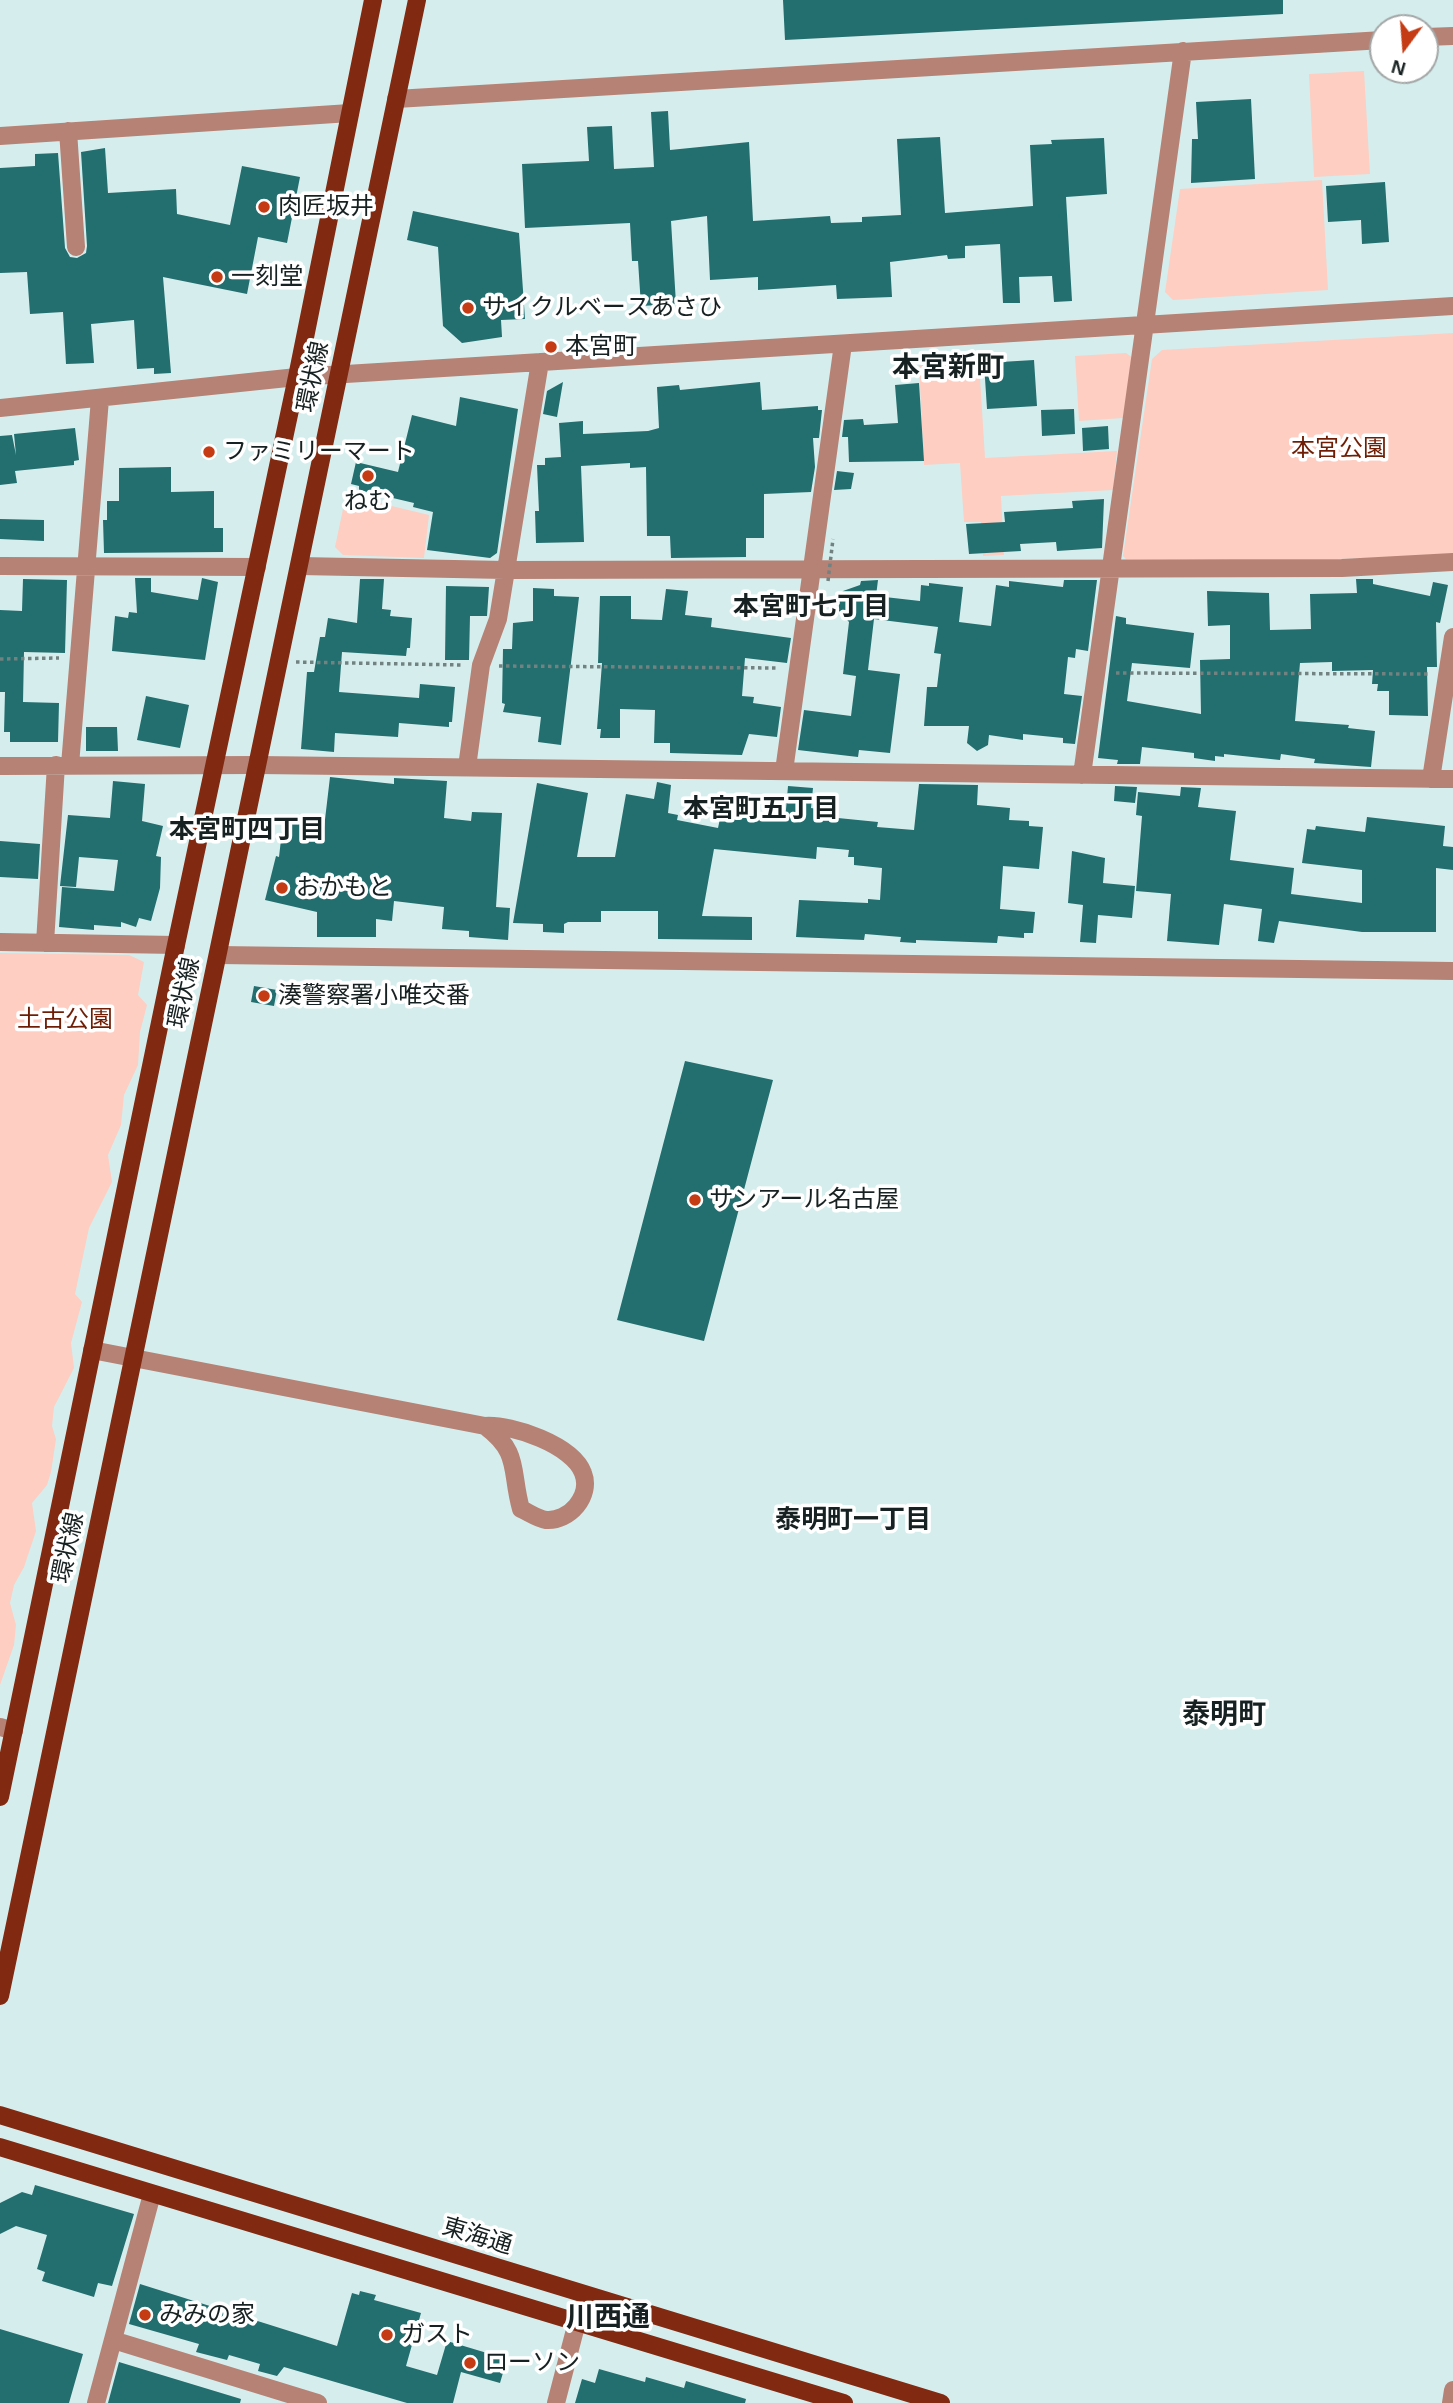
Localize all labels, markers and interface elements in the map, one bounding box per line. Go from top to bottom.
north arrow [1369,14,1439,84]
text: N [1389,56,1408,80]
place label: 肉匠坂井 [278,193,374,221]
marker: 肉匠坂井 [256,199,272,215]
place label: 一刻堂 [231,263,303,291]
marker: 一刻堂 [209,269,225,285]
place label: サイクルベースあさひ [482,294,722,322]
marker: サイクルベースあさひ [460,300,476,316]
place label: 本宮町 [565,333,637,361]
street label: 環状線 [292,339,336,415]
marker: 本宮町 [543,339,559,355]
district label: 本宮新町 [892,351,1004,385]
park label: 本宮公園 [1291,435,1387,463]
place label: ファミリーマート [223,438,415,466]
marker: ファミリーマート [201,444,217,460]
marker: ねむ [360,468,376,484]
place label: ねむ [344,488,392,516]
district label: 本宮町七丁目 [733,592,889,624]
district label: 本宮町五丁目 [683,794,839,826]
district label: 本宮町四丁目 [169,815,325,847]
place label: おかもと [296,874,392,902]
marker: おかもと [274,880,290,896]
street label: 環状線 [163,955,207,1031]
place label: 湊警察署小唯交番 [278,982,470,1010]
marker: 湊警察署小唯交番 [256,988,272,1004]
park label: 土古公園 [17,1006,113,1034]
place label: サンアール名古屋 [709,1186,900,1214]
marker: サンアール名古屋 [687,1192,703,1208]
district label: 泰明町一丁目 [775,1505,931,1537]
street label: 環状線 [47,1510,91,1586]
district label: 泰明町 [1182,1698,1266,1732]
street label: 東海通 [438,2213,516,2261]
place label: みみの家 [159,2301,255,2329]
district label: 川西通 [566,2301,650,2335]
marker: みみの家 [137,2307,153,2323]
place label: ガスト [401,2321,473,2349]
marker: ガスト [379,2327,395,2343]
place label: ローソン [484,2349,580,2377]
marker: ローソン [462,2355,478,2371]

